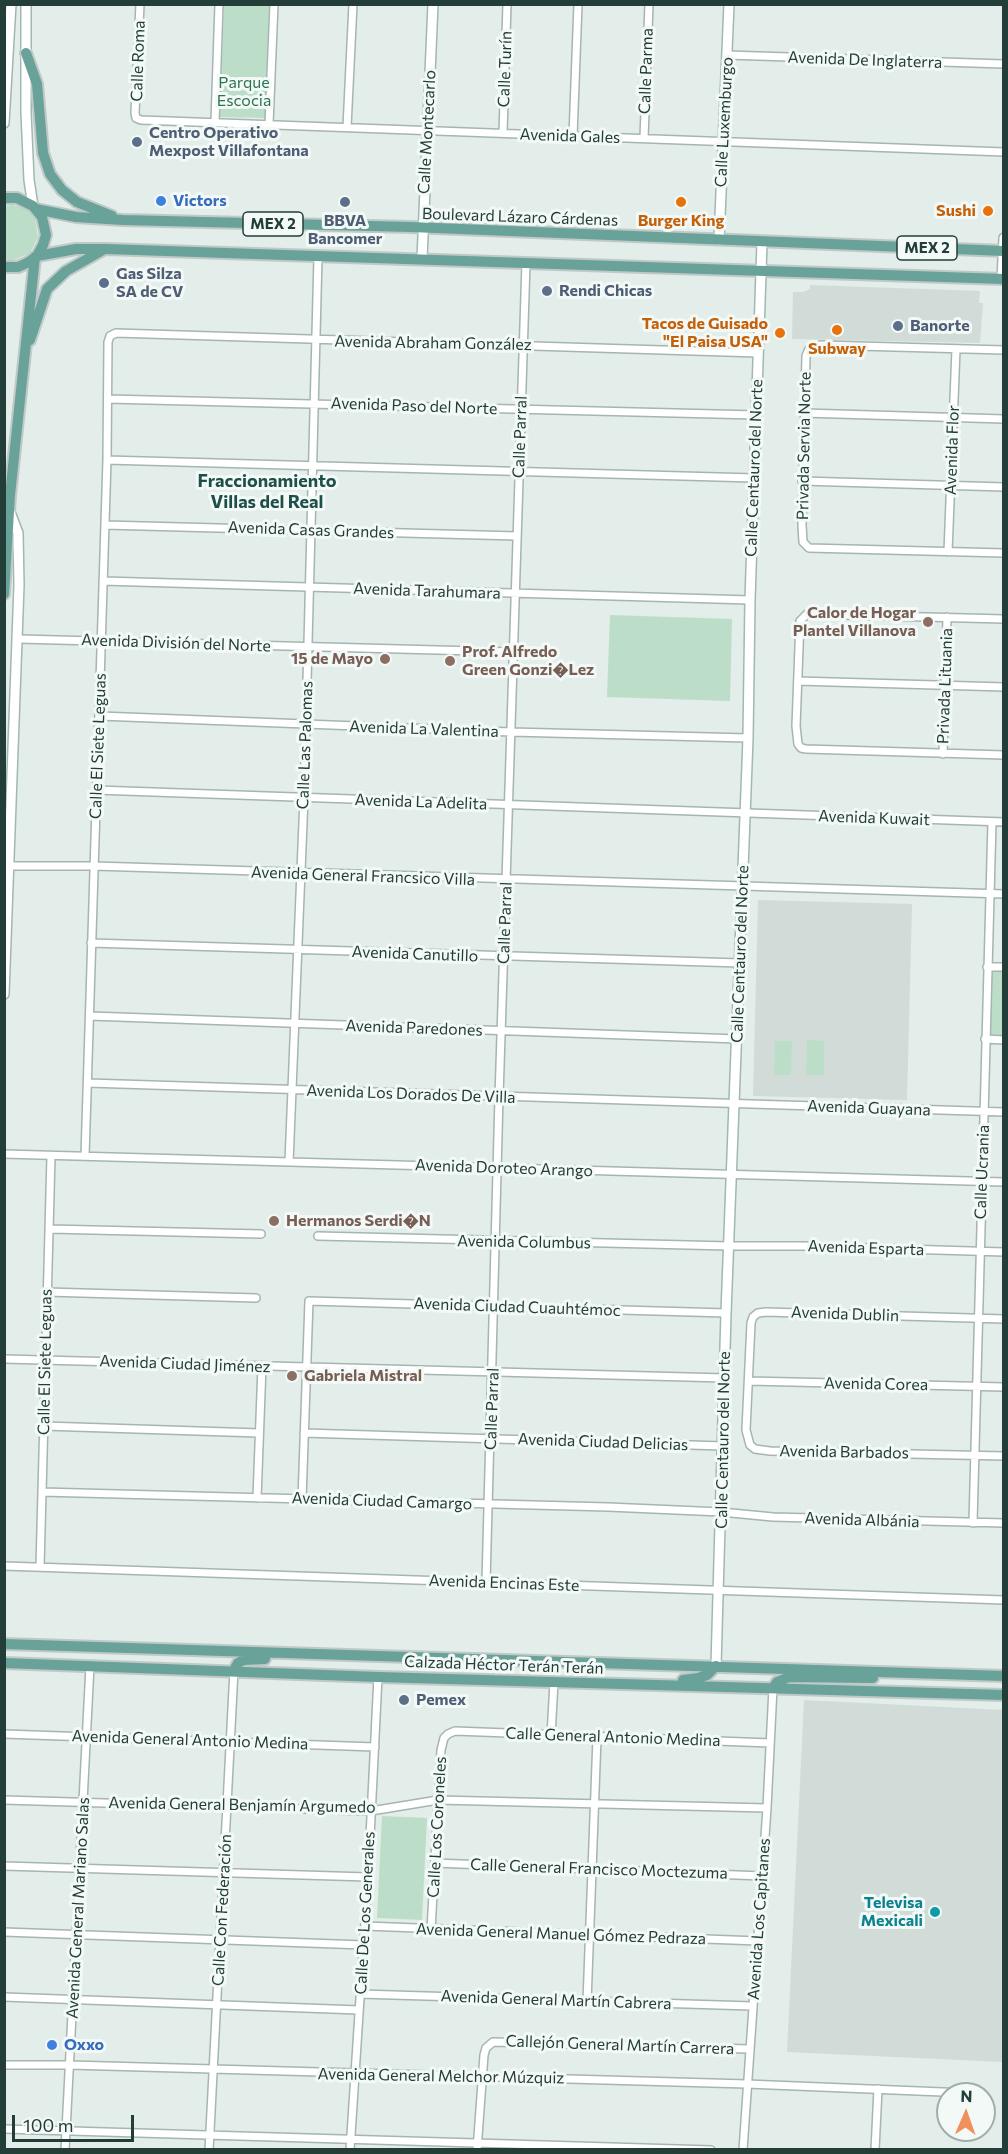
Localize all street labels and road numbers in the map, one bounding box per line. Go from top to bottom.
street label: Calle Roma [127,20,149,102]
street label: Calle Parma [635,28,657,114]
street label: Calle Turín [494,30,516,108]
street label: Avenida De Inglaterra [787,48,943,72]
street label: Calle Luxemburgo [711,56,737,188]
street label: Calle Montecarlo [414,70,440,194]
street label: Avenida Gales [519,125,621,147]
street label: Boulevard Lázaro Cárdenas [422,204,618,230]
road number: MEX 2 [243,212,303,236]
road number: MEX 2 [897,236,957,260]
street label: Avenida Abraham González [334,332,532,354]
street label: Privada Servia Norte [793,372,815,520]
street label: Calle Centauro del Norte [741,379,767,557]
street label: Avenida Paso del Norte [330,393,498,419]
street label: Calle Parral [509,395,531,479]
street label: Avenida Flor [941,405,963,495]
street label: Avenida Casas Grandes [227,518,395,542]
street label: Avenida Tarahumara [353,579,501,603]
street label: Privada Lituania [933,627,957,745]
street label: Avenida División del Norte [81,630,271,656]
street label: Calle El Siete Leguas [86,673,110,819]
street label: Calle Las Palomas [293,680,317,810]
street label: Avenida La Valentina [349,717,499,741]
street label: Avenida La Adelita [354,790,488,814]
street label: Avenida Kuwait [818,806,930,830]
street label: Avenida General Francsico Villa [251,862,475,890]
street label: Calle Centauro del Norte [727,865,753,1043]
street label: Calle Parral [494,881,516,965]
street label: Avenida Canutillo [351,942,479,966]
street label: Avenida Paredones [345,1016,483,1040]
street label: Avenida Los Dorados De Villa [306,1081,516,1107]
street label: Avenida Guayana [807,1096,931,1120]
street label: Calle Ucrania [971,1124,993,1220]
street label: Avenida Doroteo Arango [415,1155,593,1181]
street label: Avenida Columbus [457,1231,591,1253]
street label: Avenida Esparta [807,1236,925,1260]
street label: Calle El Siete Leguas [34,1289,56,1435]
street label: Avenida Ciudad Cuauhtémoc [413,1294,621,1320]
street label: Avenida Dublin [791,1303,899,1325]
street label: Avenida Ciudad Jiménez [99,1351,271,1377]
street label: Calle Centauro del Norte [712,1351,734,1529]
street label: Calle Parral [481,1367,503,1451]
street label: Avenida Corea [824,1373,928,1395]
street label: Avenida Ciudad Delicias [517,1429,689,1455]
street label: Avenida Barbados [779,1441,909,1463]
street label: Avenida Ciudad Camargo [291,1488,473,1514]
street label: Avenida Albánia [804,1508,920,1532]
street label: Avenida Encinas Este [428,1571,580,1595]
street label: Calzada Héctor Terán Terán [404,1652,604,1678]
street label: Calle General Antonio Medina [505,1724,721,1750]
street label: Avenida General Antonio Medina [71,1726,309,1754]
street label: Calle Los Coroneles [424,1756,450,1898]
street label: Avenida General Benjamín Argumedo [108,1793,376,1817]
street label: Avenida General Mariano Salas [63,1797,93,2019]
street label: Calle De Los Generales [351,1831,379,1995]
street label: Calle Con Federación [208,1834,236,1986]
street label: Avenida Los Capitanes [744,1837,774,2001]
street label: Calle General Francisco Moctezuma [470,1855,728,1883]
street label: Avenida General Manuel Gómez Pedraza [415,1919,707,1949]
street label: Avenida General Martín Cabrera [440,1986,672,2014]
street label: Callejón General Martín Carrera [505,2031,735,2059]
street label: Avenida General Melchor Múzquiz [318,2064,564,2088]

